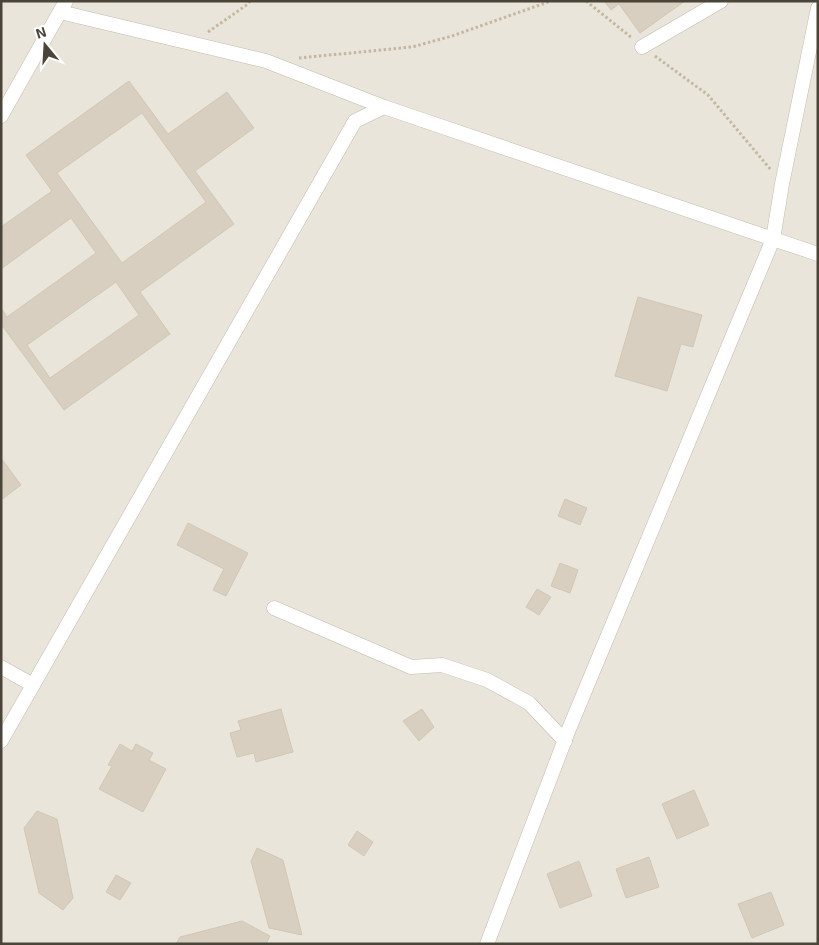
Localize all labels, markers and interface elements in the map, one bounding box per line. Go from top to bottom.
north arrow [20,20,70,70]
text: N [33,23,48,42]

